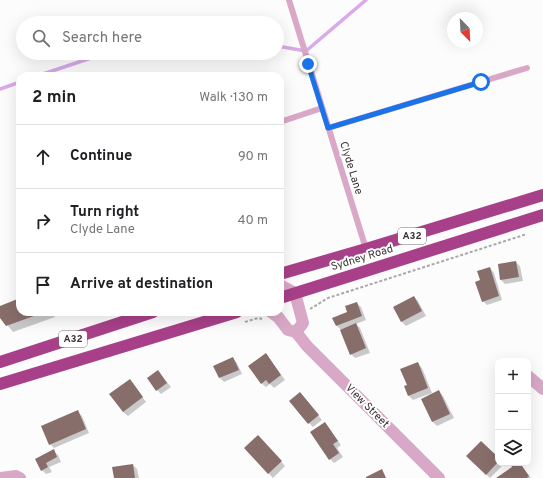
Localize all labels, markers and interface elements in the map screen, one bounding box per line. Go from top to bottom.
north arrow [447,12,483,48]
search box [16,16,284,60]
icon: search [30,27,52,49]
text: Search here [62,29,142,48]
route end [299,55,317,73]
route start [472,73,490,91]
text: 2 min [32,87,76,109]
text: Walk · 130 m [199,90,268,106]
street label: Clyde Lane [336,140,366,196]
icon: ahead [32,146,54,168]
text: Continue [70,147,132,166]
text: 90 m [238,149,268,165]
text: Turn right [70,203,139,222]
icon: right [32,210,54,232]
text: 40 m [238,213,268,229]
text: Clyde Lane [70,222,135,238]
road number: A32 [398,228,426,244]
street label: Sydney Road [329,242,395,274]
icon: arrive [32,274,54,296]
text: Arrive at destination [70,275,213,294]
road number: A32 [59,331,87,347]
map controls [495,358,531,466]
button: + [495,358,531,394]
street label: View Street [342,381,392,431]
button: − [495,394,531,430]
button: layers [495,430,531,466]

